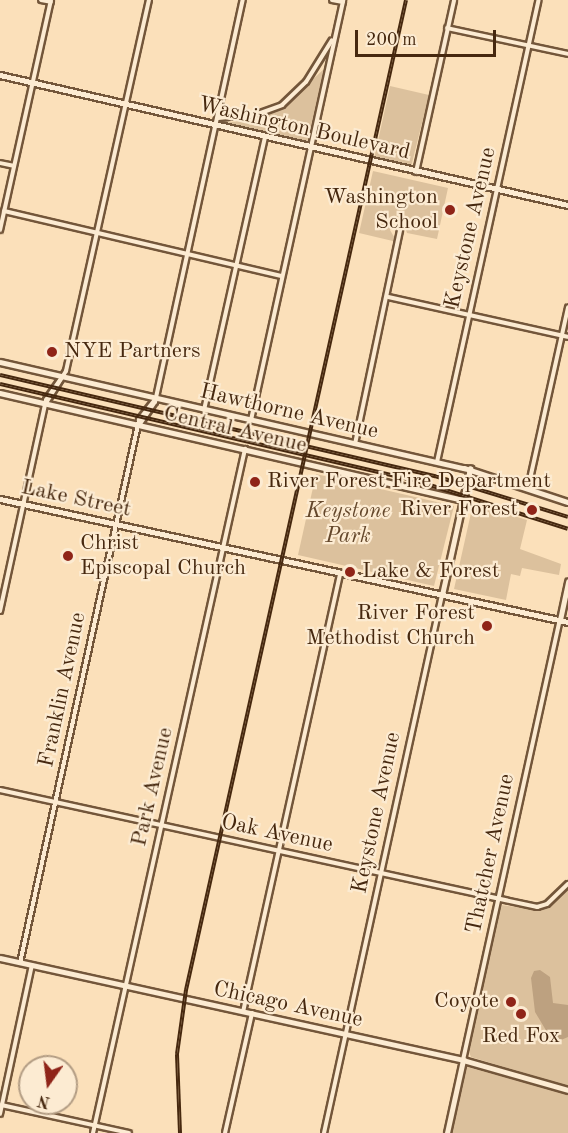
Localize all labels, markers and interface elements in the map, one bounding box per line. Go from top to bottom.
scale bar [358,18,499,56]
text: 200 m [366,31,417,49]
street label: Washington Boulevard [195,92,413,166]
street label: Keystone Avenue [440,145,502,311]
place label: Washington School [324,184,438,236]
marker: Washington School [443,203,457,217]
place label: NYE Partners [64,339,200,365]
marker: NYE Partners [45,345,59,359]
street label: Hawthorne Avenue [197,379,381,445]
street label: Central Avenue [161,401,309,459]
place label: River Forest Fire Department [267,469,551,495]
street label: Lake Street [19,474,133,524]
marker: River Forest Fire Department [248,475,262,489]
place label: River Forest [400,497,518,523]
park label: Keystone Park [306,498,390,550]
marker: River Forest [523,501,541,519]
place label: Christ Episcopal Church [80,530,246,582]
marker: Christ Episcopal Church [61,549,75,563]
place label: Lake & Forest [362,559,499,585]
marker: Lake & Forest [343,565,357,579]
place label: River Forest Methodist Church [306,600,475,652]
street label: Franklin Avenue [34,610,92,770]
marker: River Forest Methodist Church [480,619,494,633]
street label: Park Avenue [126,725,180,849]
street label: Keystone Avenue [347,730,407,896]
street label: Thatcher Avenue [461,772,521,936]
street label: Oak Avenue [219,809,335,859]
street label: Chicago Avenue [211,976,365,1034]
place label: Coyote [434,989,499,1015]
marker: Coyote [504,995,518,1009]
marker: Red Fox [514,1007,528,1021]
place label: Red Fox [482,1024,560,1050]
north arrow [18,1055,78,1115]
text: N [36,1091,52,1110]

